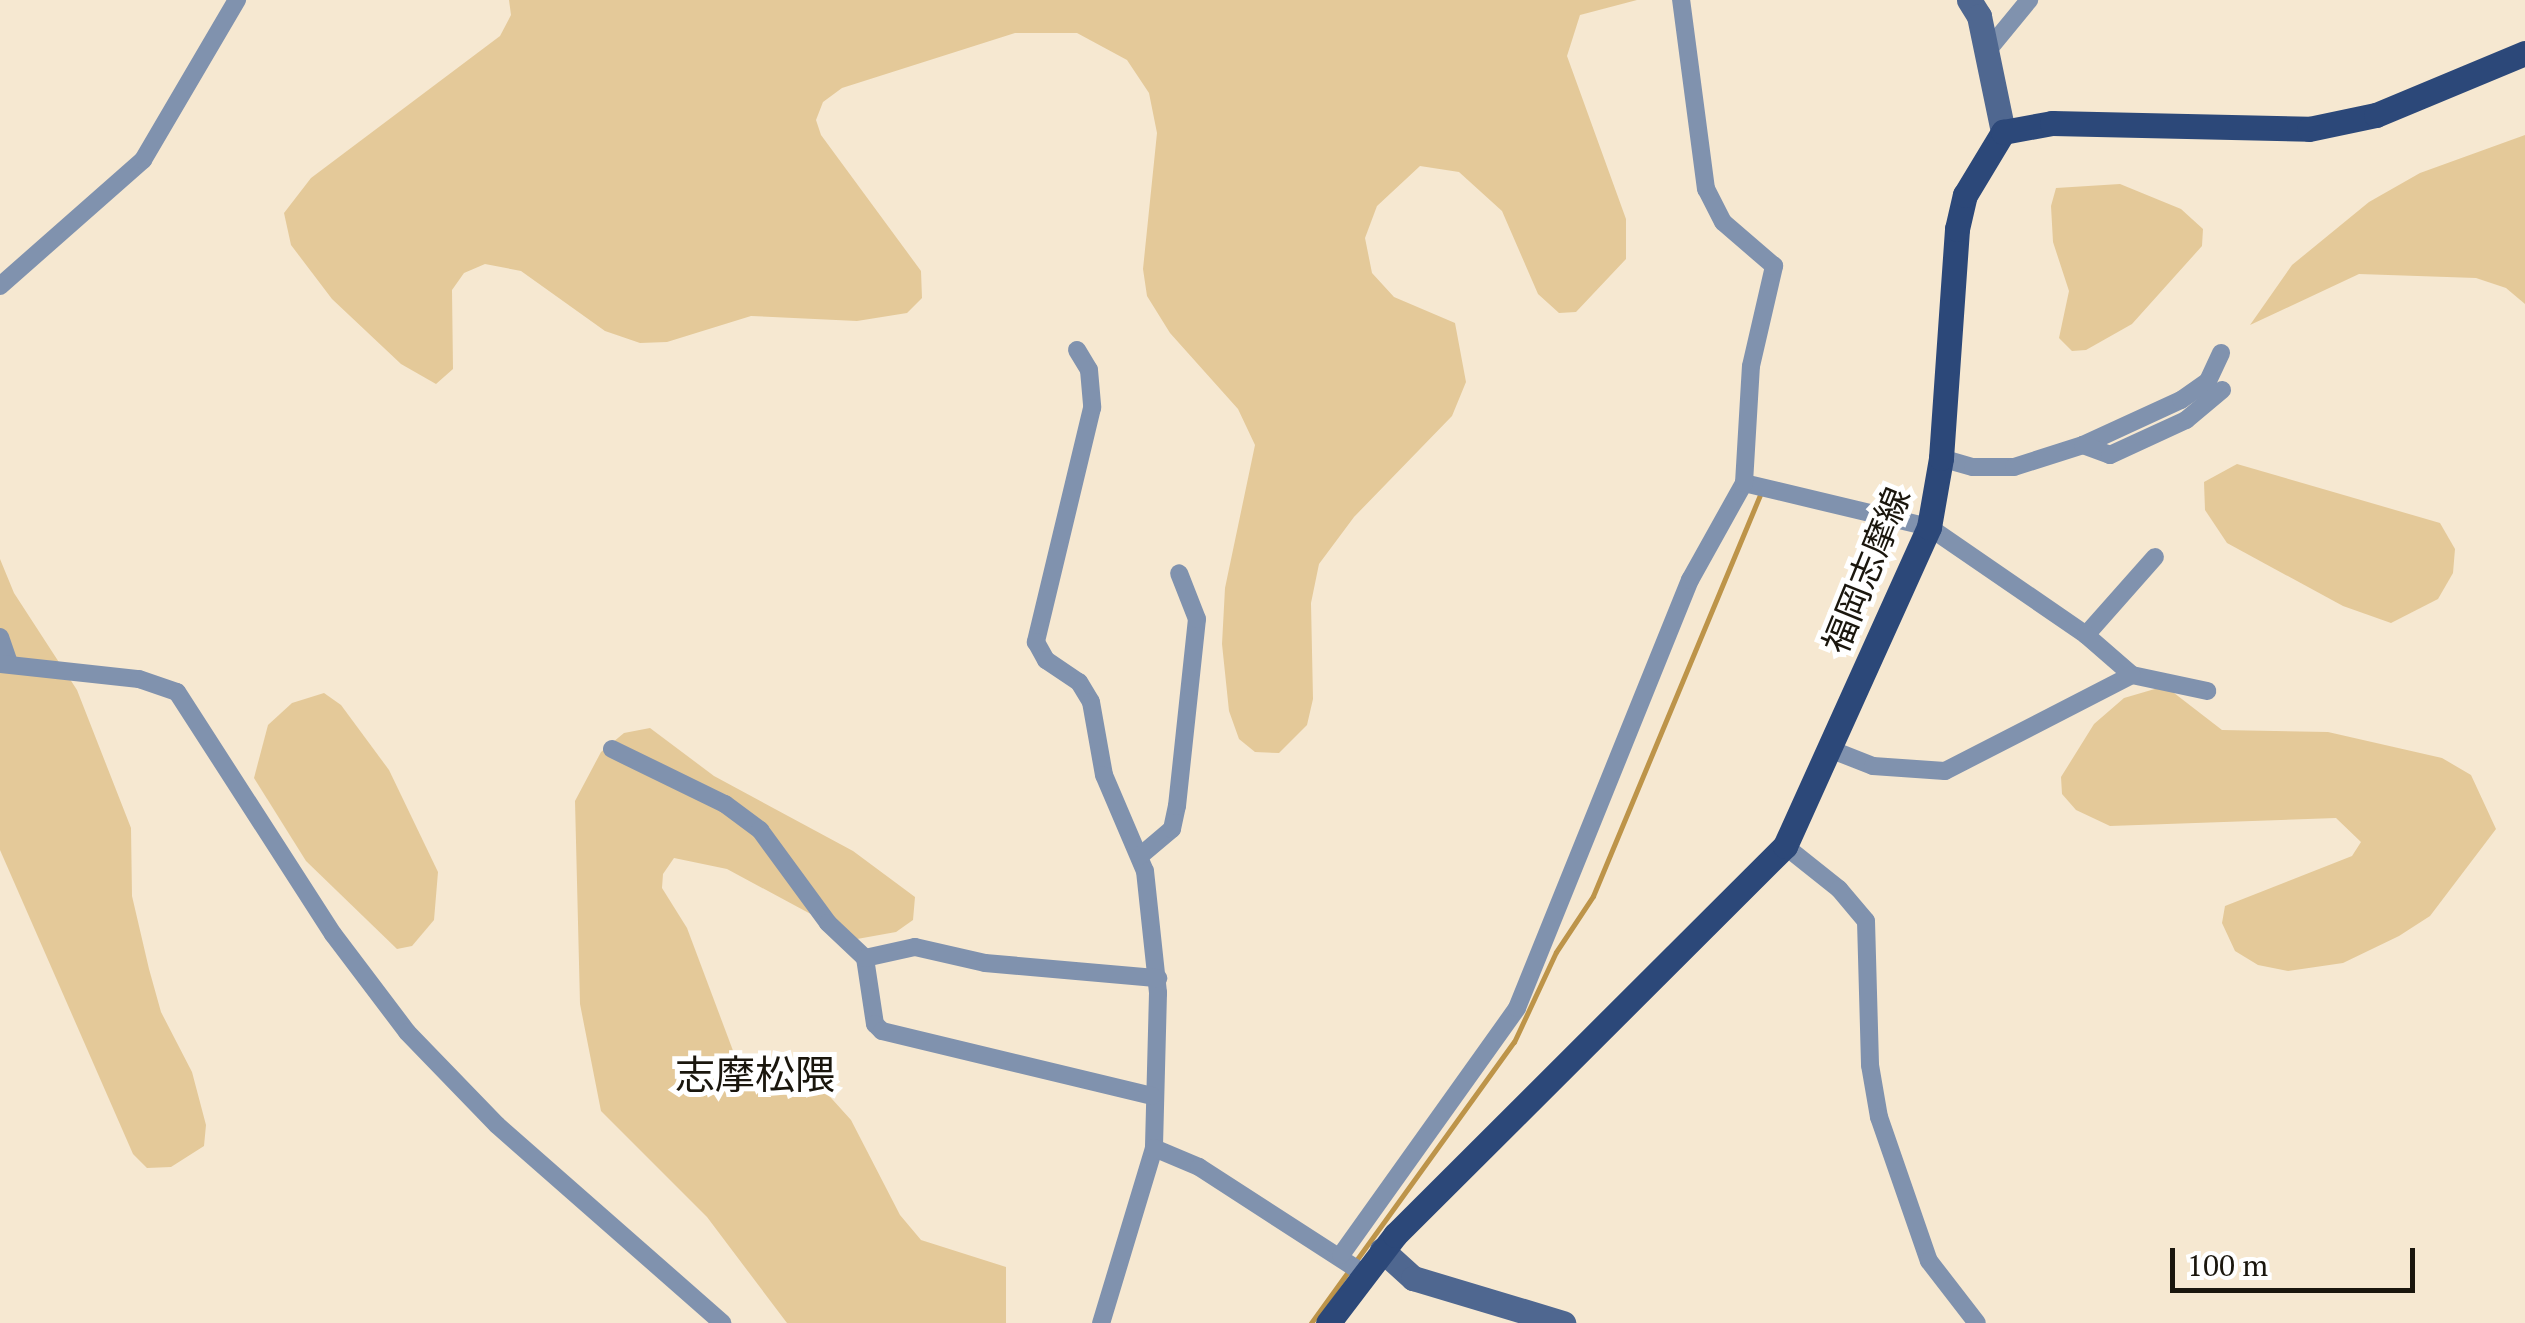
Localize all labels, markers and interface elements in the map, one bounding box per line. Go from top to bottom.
street label: 福岡志摩線 [1814,481,1918,659]
district label: 志摩松隈 [675,1050,835,1098]
scale bar [2175,1228,2420,1290]
text: 100 m [2187,1245,2268,1285]

